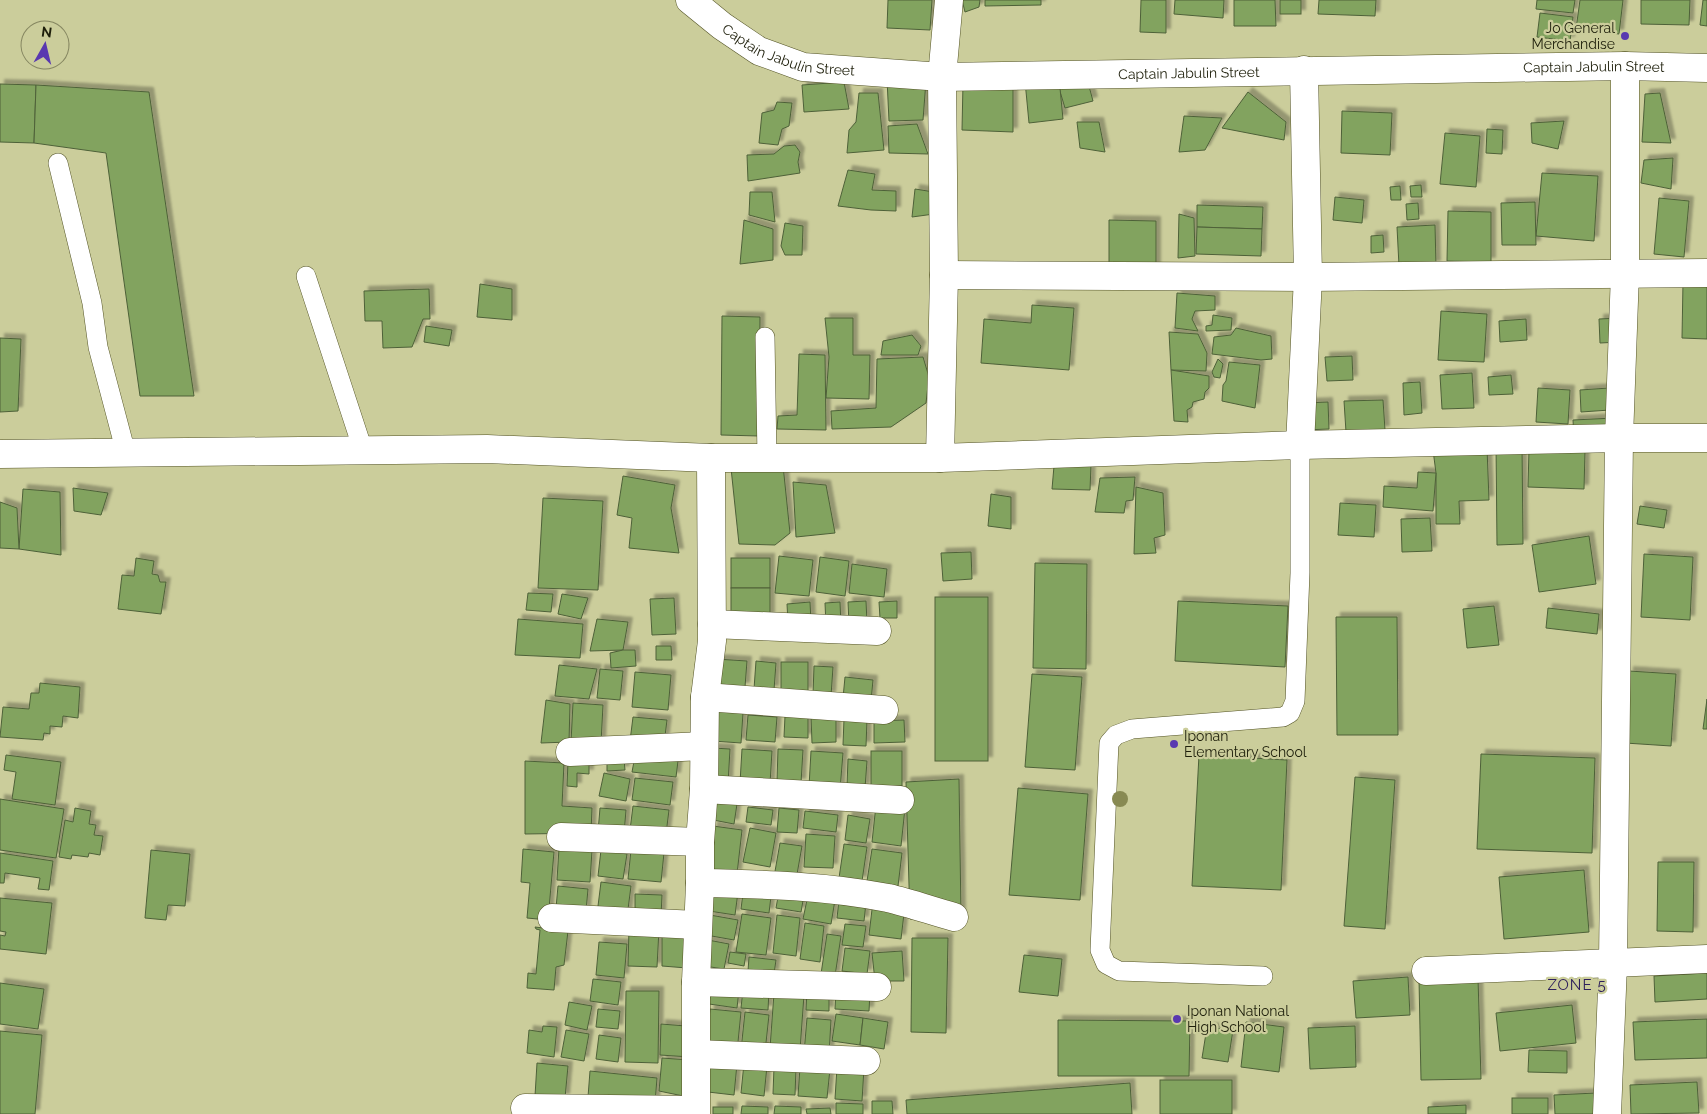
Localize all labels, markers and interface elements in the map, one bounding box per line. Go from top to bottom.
north arrow [20,20,70,70]
place label: Jo General Merchandise [1532,20,1615,52]
street label: Captain Jabulin Street [719,21,856,79]
text: N [40,23,53,41]
marker: Jo General Merchandise [1619,30,1631,42]
street label: Captain Jabulin Street [1523,58,1665,76]
street label: Captain Jabulin Street [1118,64,1260,82]
place label: Iponan Elementary School [1184,728,1307,760]
marker: Iponan Elementary School [1168,738,1180,750]
district label: ZONE 5 [1547,976,1607,994]
place label: Iponan National High School [1187,1003,1289,1035]
marker: Iponan National High School [1171,1013,1183,1025]

